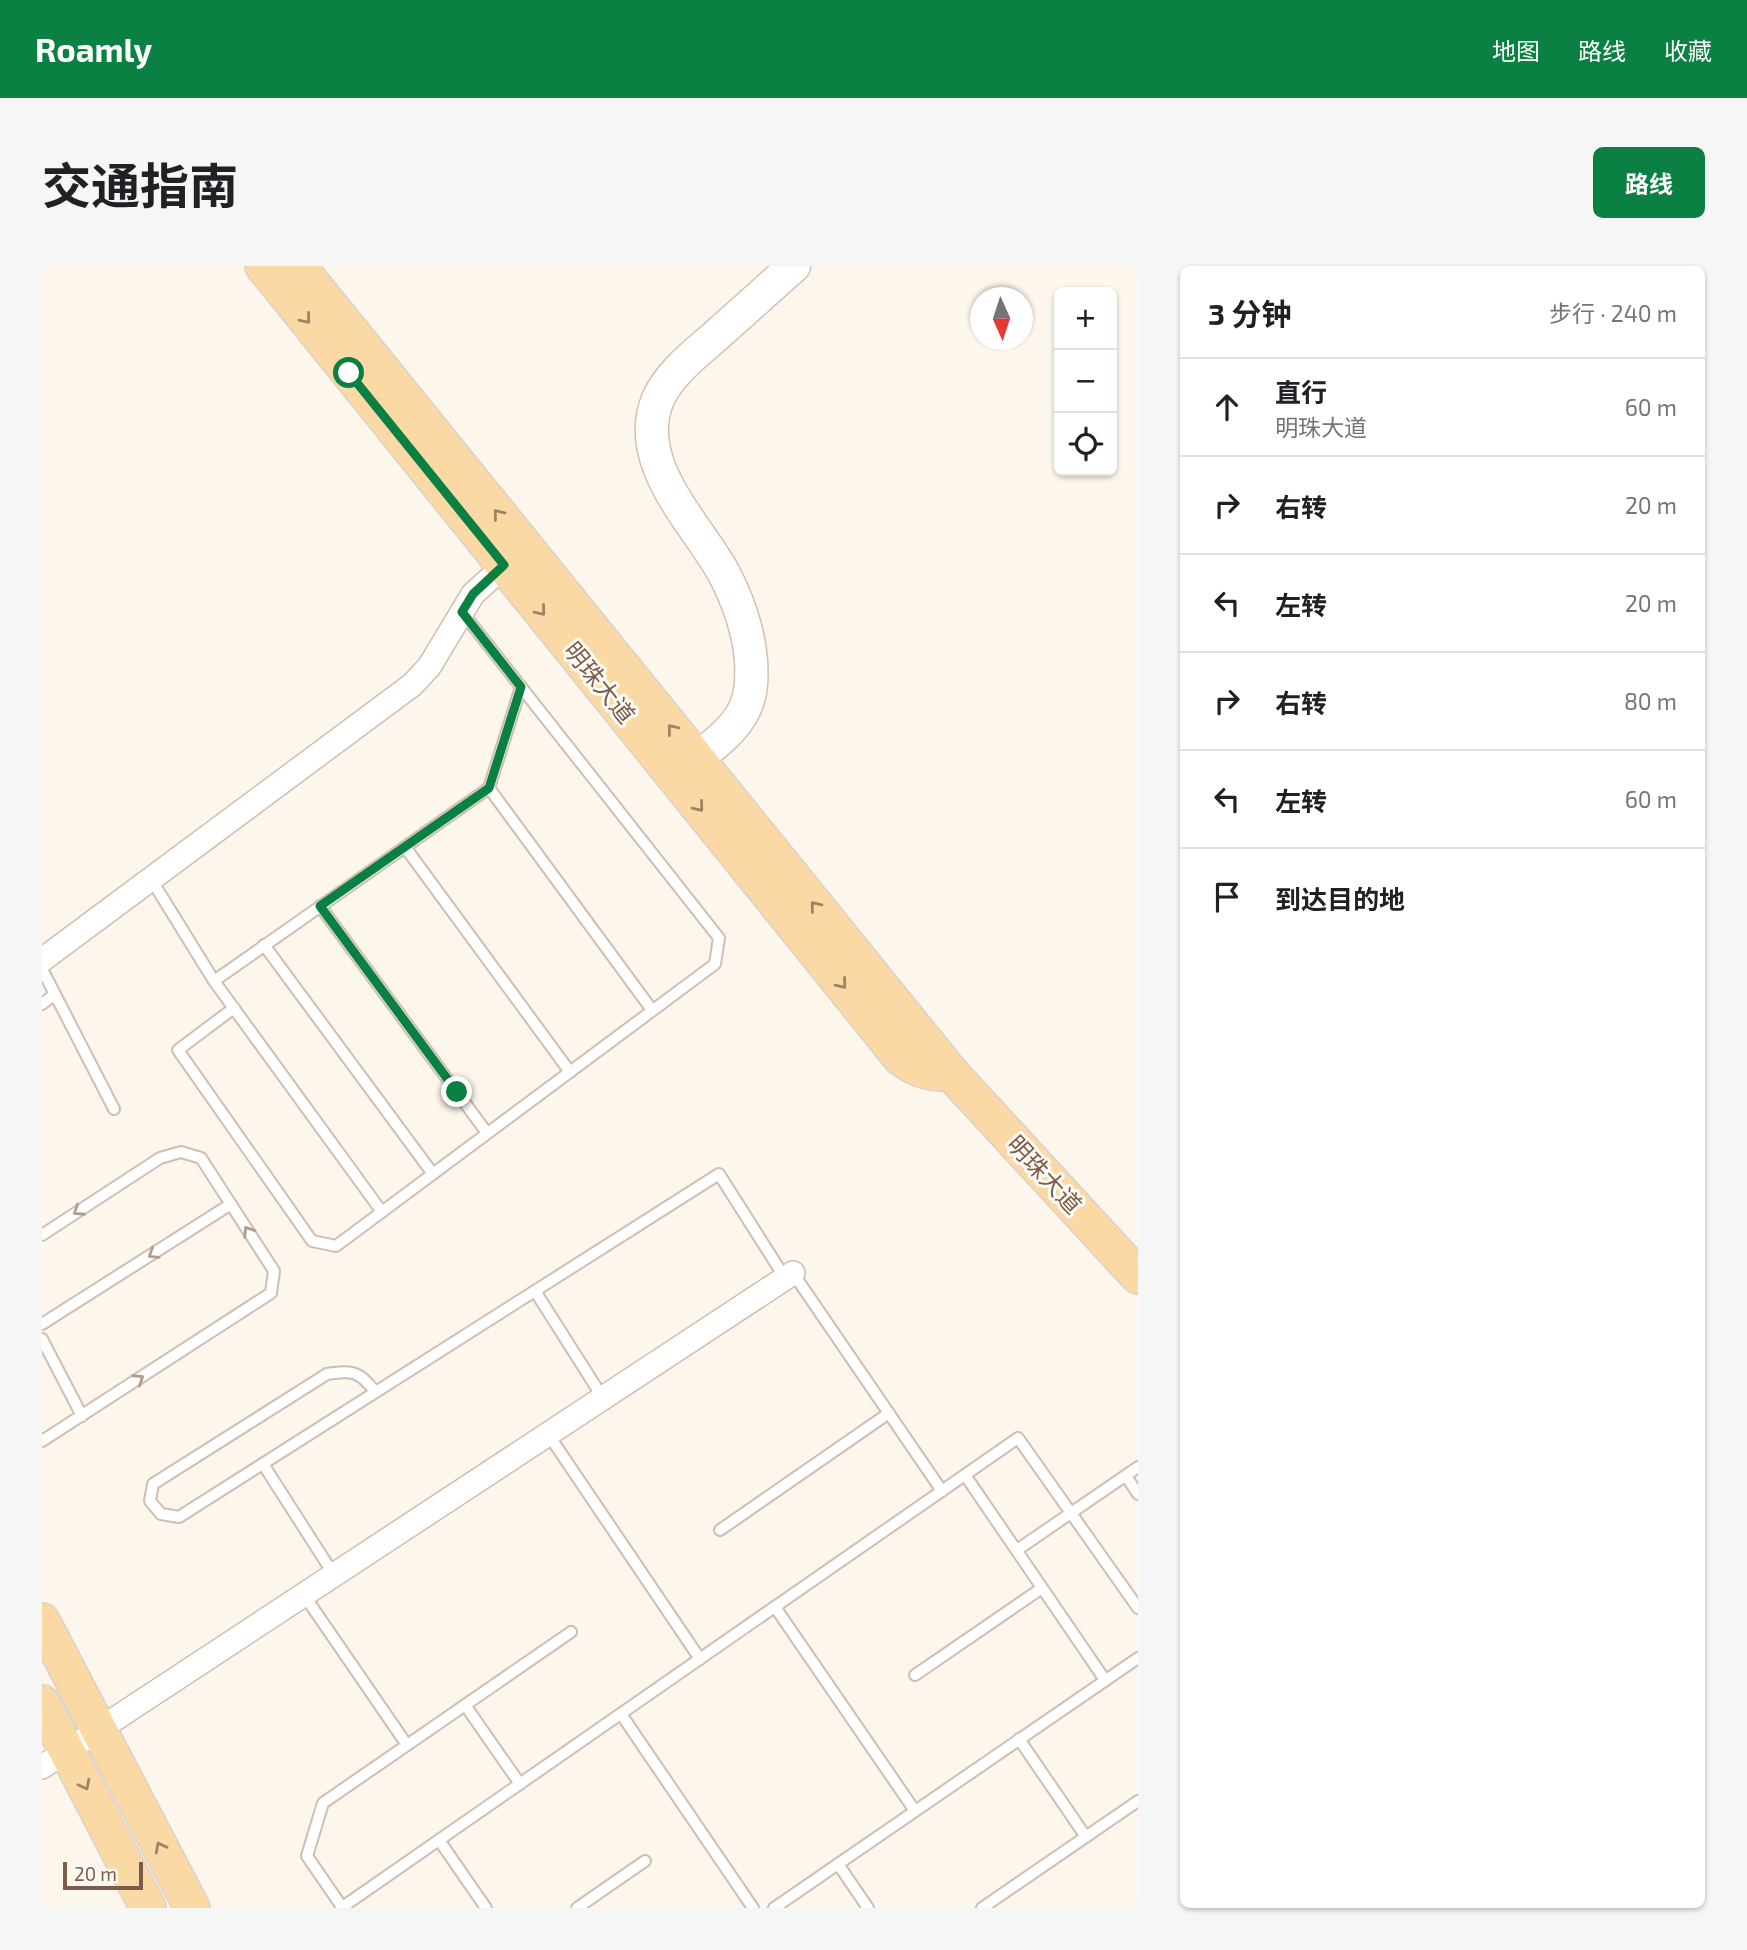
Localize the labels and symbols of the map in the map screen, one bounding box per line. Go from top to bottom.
north arrow [970,287,1033,350]
one-way arrow [298,311,310,324]
route start [333,357,364,388]
one-way arrow [494,510,507,522]
one-way arrow [533,602,545,615]
street label: 明珠大道 [559,636,642,728]
one-way arrow [668,725,680,738]
one-way arrow [691,798,703,811]
one-way arrow [811,901,824,913]
one-way arrow [834,976,846,989]
route end [441,1076,472,1107]
street label: 明珠大道 [1002,1129,1088,1219]
one-way arrow [73,1203,86,1215]
one-way arrow [244,1226,257,1239]
one-way arrow [147,1246,160,1259]
one-way arrow [131,1374,144,1387]
one-way arrow [76,1778,90,1790]
one-way arrow [155,1842,168,1855]
scale bar [63,1859,144,1891]

